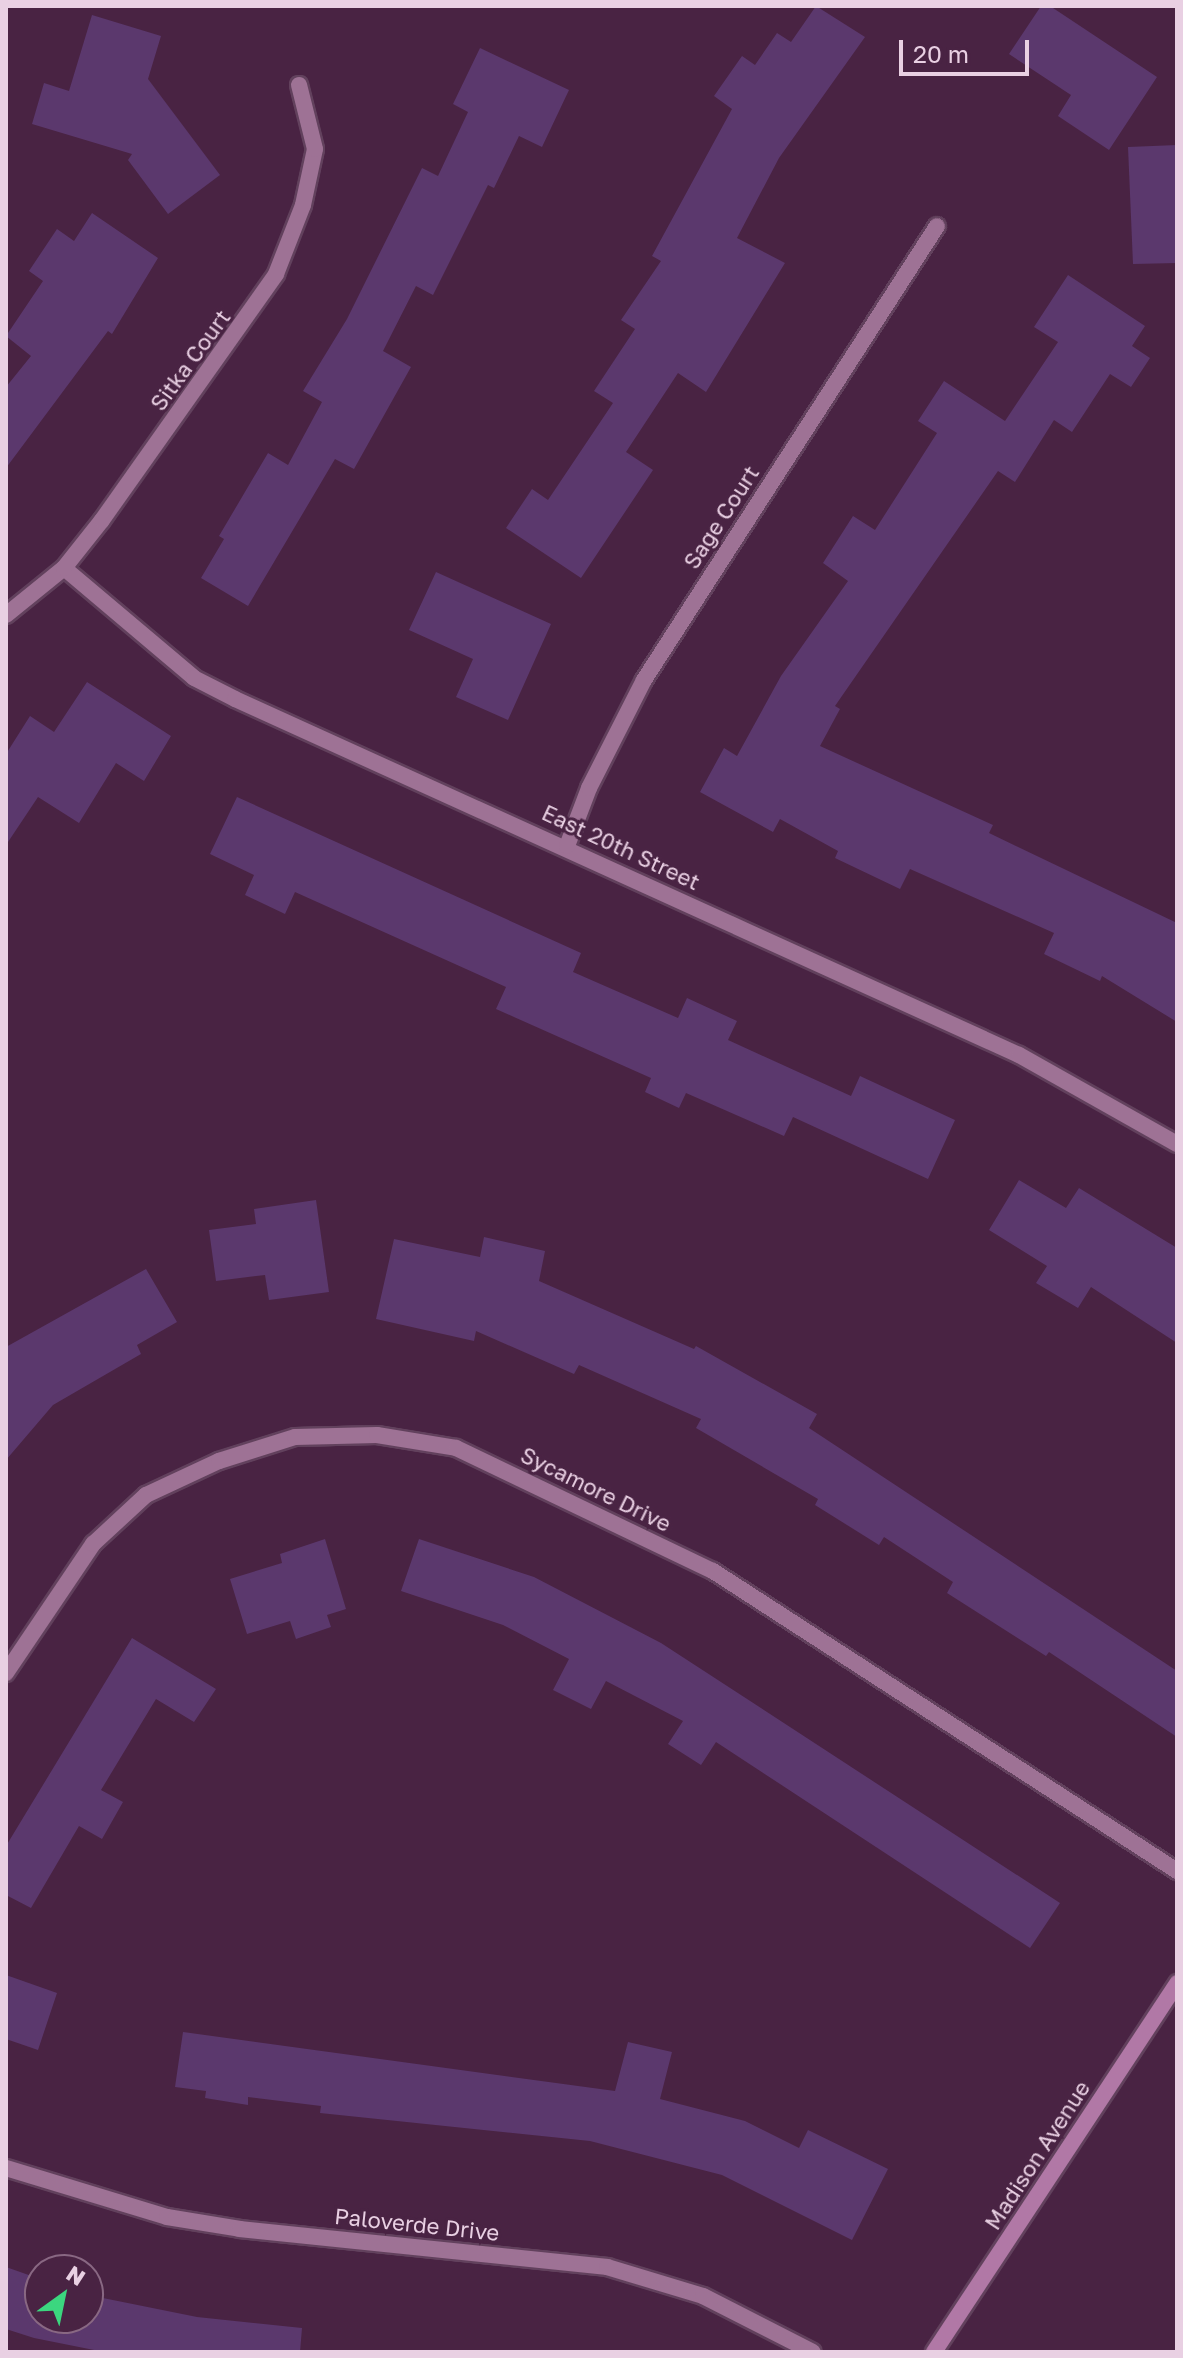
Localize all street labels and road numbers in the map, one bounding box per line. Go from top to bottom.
street label: Sitka Court [145,304,235,416]
street label: Sage Court [678,461,764,573]
street label: East 20th Street [538,799,704,895]
street label: Sycamore Drive [517,1441,675,1537]
street label: Madison Avenue [979,2076,1095,2234]
street label: Paloverde Drive [333,2202,501,2246]

